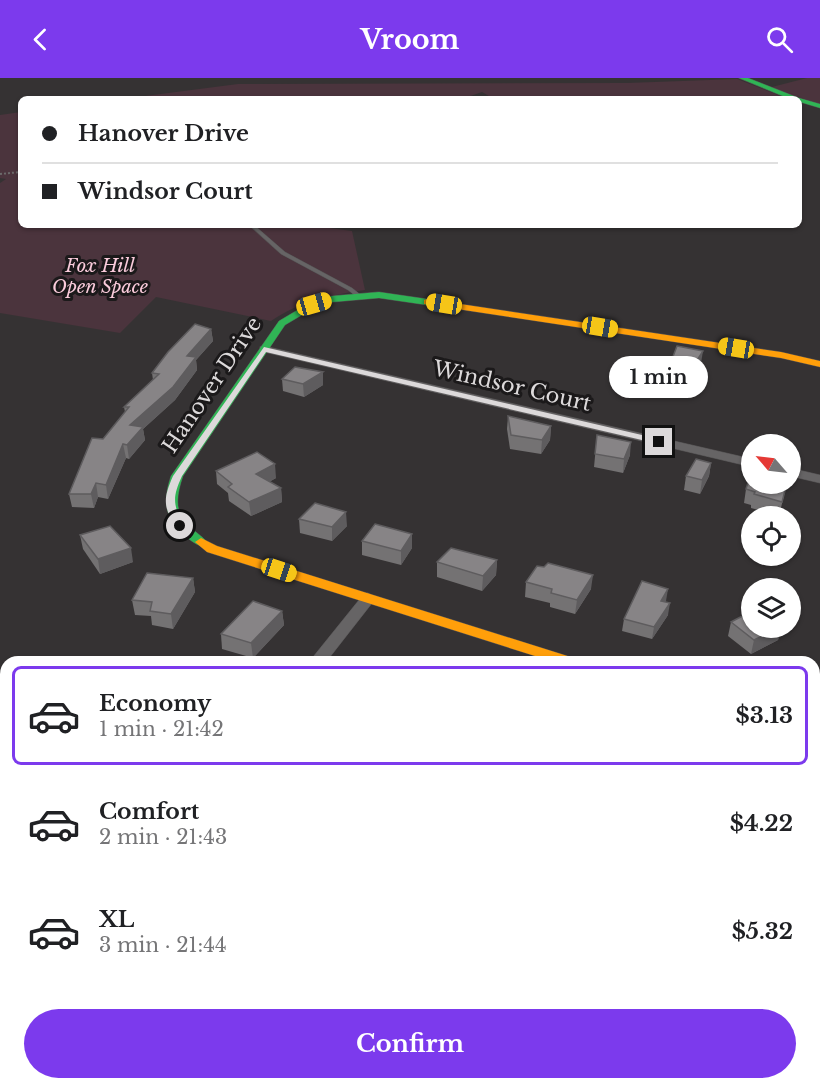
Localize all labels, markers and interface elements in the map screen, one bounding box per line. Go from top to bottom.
icon: back [24,23,57,56]
text: Vroom [361,23,459,56]
icon: search [763,23,796,56]
text: Hanover Drive [78,120,249,147]
text: Windsor Court [78,178,253,205]
park label: Fox Hill Open Space [52,255,148,298]
car [294,290,334,318]
car [425,292,463,316]
street label: Hanover Drive [157,312,267,458]
car [581,315,619,339]
car [717,336,755,360]
street label: Windsor Court [429,355,594,417]
callout: 1 min [610,355,708,397]
text: 1 min [630,365,687,389]
route end [645,428,672,455]
north arrow [741,434,801,494]
map controls [741,434,801,638]
button: locate [741,506,801,566]
route start [166,512,193,539]
car [259,556,299,584]
button: layers [741,578,801,638]
icon: car [27,689,81,743]
text: Economy [99,690,211,717]
text: $3.13 [735,702,793,729]
text: 1 min · 21:42 [99,717,224,741]
icon: car [27,797,81,851]
text: Comfort [99,798,199,825]
text: $4.22 [730,810,793,837]
text: 2 min · 21:43 [99,825,227,849]
icon: car [27,905,81,959]
text: XL [99,906,134,933]
text: $5.32 [732,918,793,945]
text: 3 min · 21:44 [99,933,227,957]
button: Confirm [24,1009,796,1078]

